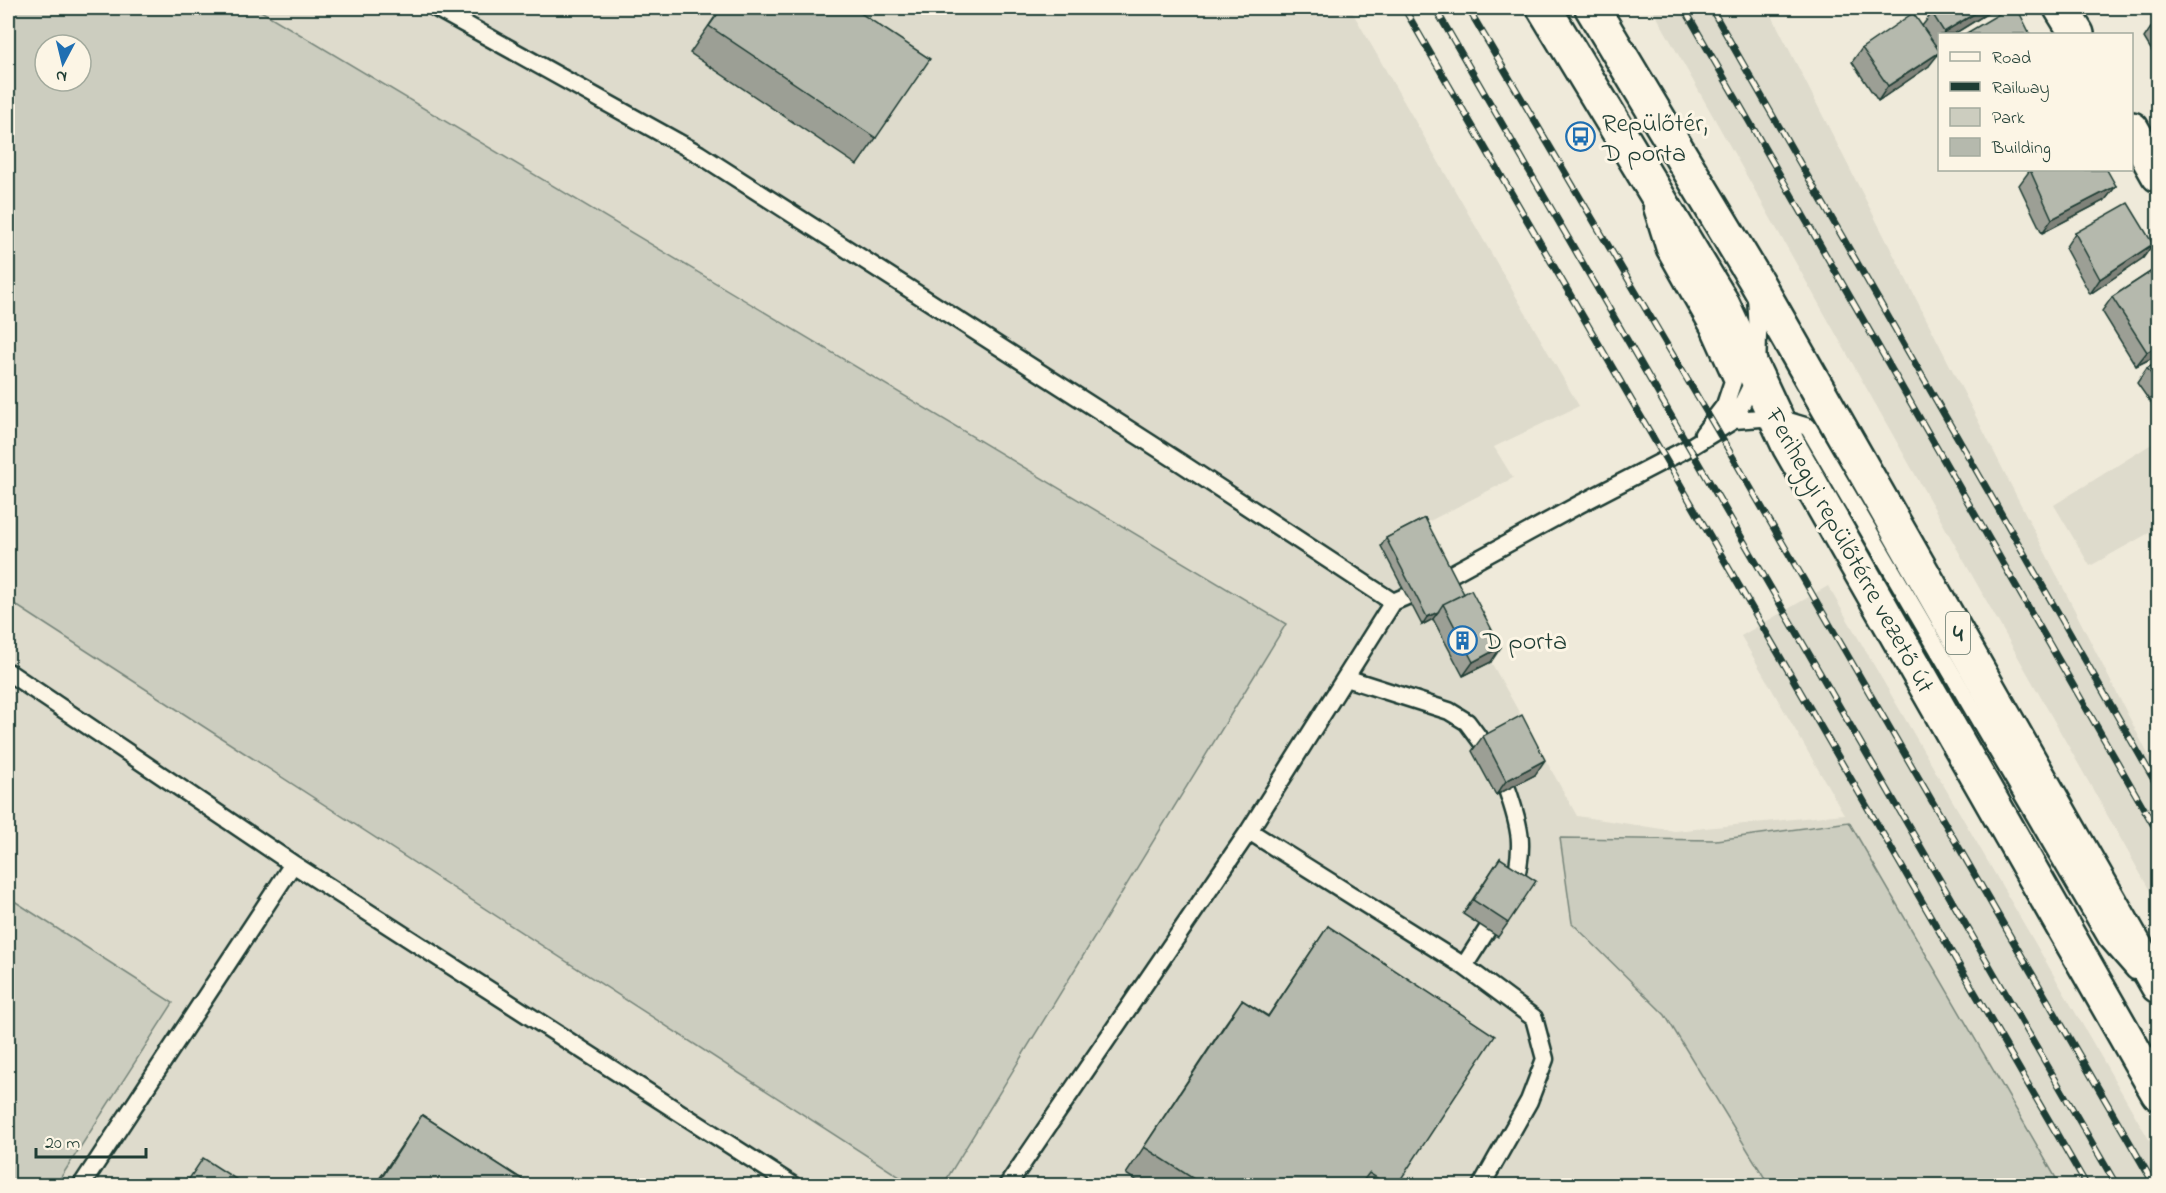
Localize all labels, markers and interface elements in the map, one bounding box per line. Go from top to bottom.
north arrow [33,33,93,93]
legend [1938,33,2133,171]
text: Road [1992,46,2031,72]
text: N [54,63,68,88]
text: Railway [1992,76,2049,102]
place label: Repülőtér, D porta [1601,106,1708,174]
text: Park [1992,106,2025,132]
bus stop icon: Repülőtér, D porta [1565,121,1597,153]
text: Building [1991,136,2051,163]
street label: Ferihegyi repülőtérre vezető út [1753,401,1943,701]
road number: 4 [1946,612,1970,654]
building icon: D porta [1446,624,1478,656]
place label: D porta [1482,624,1567,662]
scale bar [36,1121,146,1159]
text: 20 m [45,1131,80,1157]

